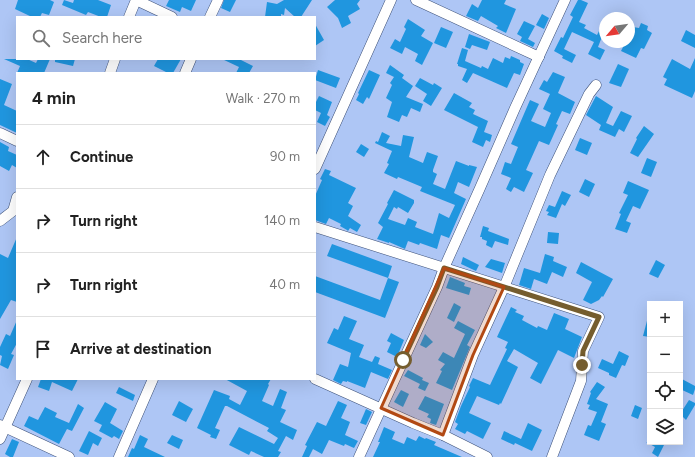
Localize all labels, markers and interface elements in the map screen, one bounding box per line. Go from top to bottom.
north arrow [599,12,635,48]
search box [16,16,316,60]
icon: search [30,27,52,49]
text: Search here [62,29,142,47]
text: 4 min [32,88,76,108]
text: Walk · 270 m [226,91,300,106]
icon: ahead [32,146,54,168]
text: Continue [70,148,133,166]
text: 90 m [270,149,300,164]
icon: right [32,210,54,232]
text: Turn right [70,212,138,230]
text: 140 m [264,213,300,228]
icon: right [32,274,54,296]
text: Turn right [70,276,138,294]
text: 40 m [269,277,300,292]
map controls [647,301,683,445]
button: + [647,301,683,337]
button: − [647,337,683,373]
icon: arrive [32,338,54,360]
text: Arrive at destination [70,340,211,358]
route start [394,351,412,369]
route end [573,356,591,374]
button: locate [647,373,683,409]
button: layers [647,409,683,445]

